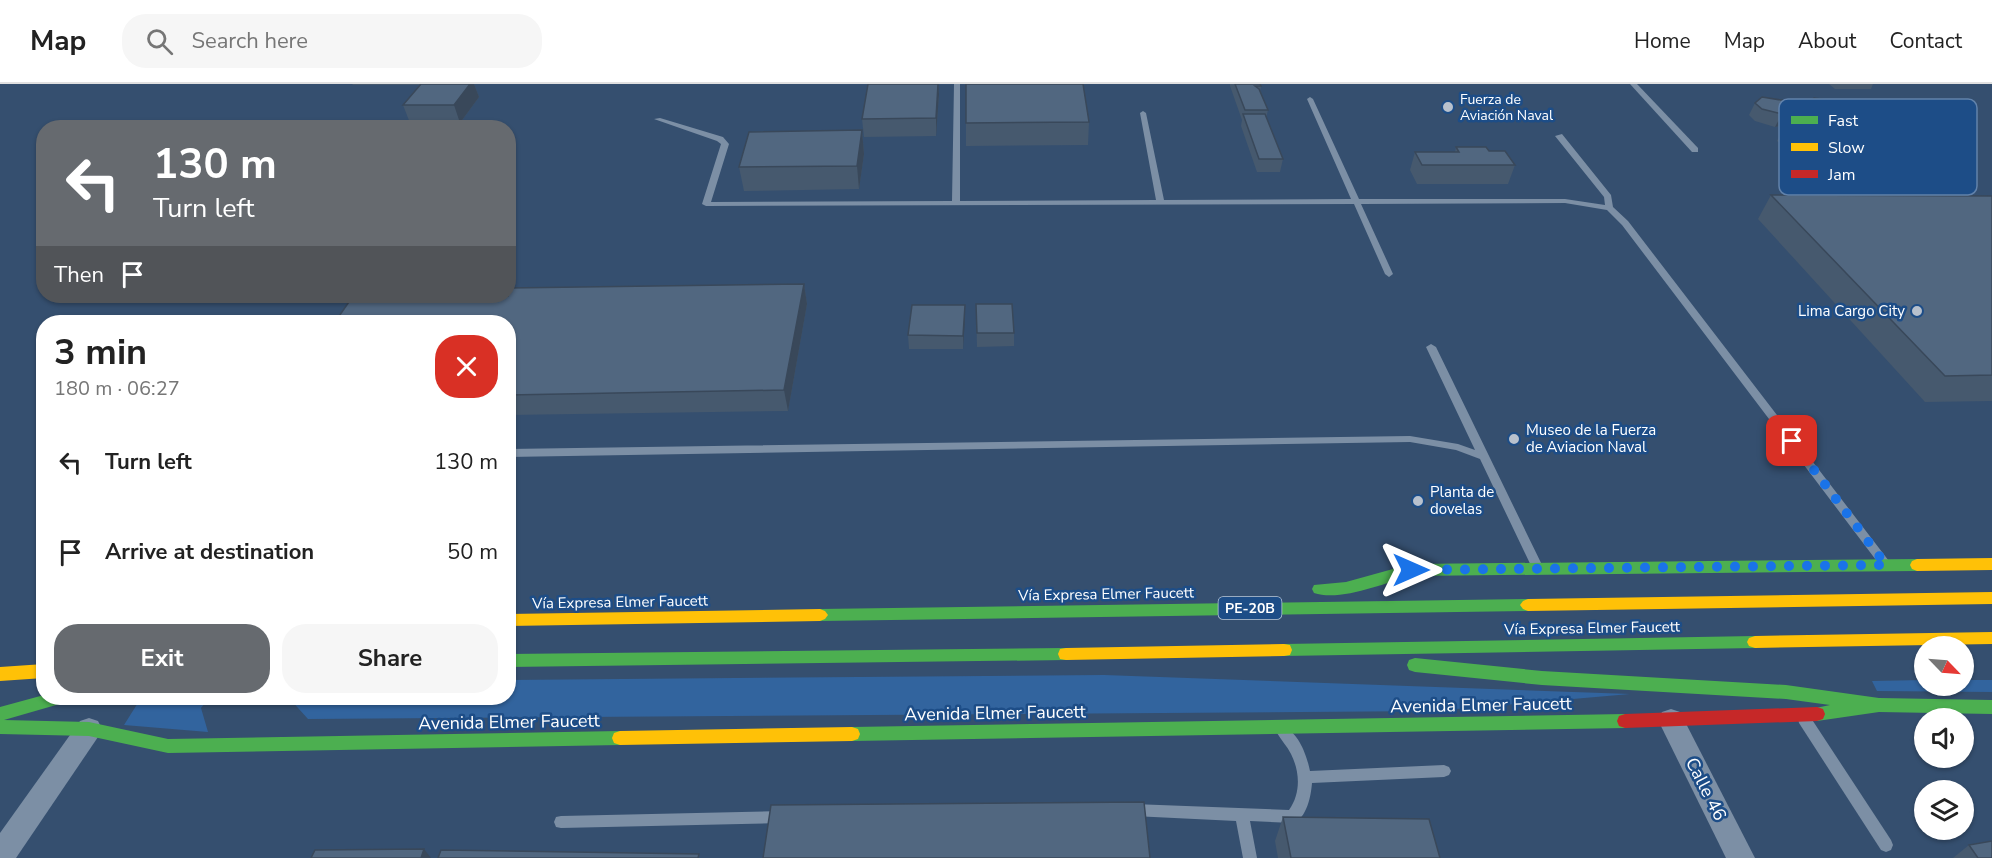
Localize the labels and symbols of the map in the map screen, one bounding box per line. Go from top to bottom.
place label: Fuerza de Aviación Naval [1460,90,1554,125]
legend [1779,99,1977,195]
marker: Fuerza de Aviación Naval [1441,100,1455,114]
text: Fast [1828,110,1859,132]
text: Slow [1828,137,1865,159]
text: Jam [1827,164,1855,186]
place label: Lima Cargo City [1798,301,1905,321]
marker: Lima Cargo City [1910,304,1924,318]
pin [1766,415,1817,466]
place label: Museo de la Fuerza de Aviacion Naval [1526,420,1656,457]
marker: Museo de la Fuerza de Aviacion Naval [1507,432,1521,446]
place label: Planta de dovelas [1430,482,1494,519]
marker: Planta de dovelas [1411,494,1425,508]
position arrow [1379,538,1443,602]
street label: Vía Expresa Elmer Faucett [1017,582,1195,606]
street label: Vía Expresa Elmer Faucett [531,590,709,614]
road number: PE-20B [1218,597,1282,619]
street label: Vía Expresa Elmer Faucett [1503,616,1681,640]
north arrow [1914,636,1974,696]
street label: Avenida Elmer Faucett [1390,691,1573,719]
street label: Avenida Elmer Faucett [904,699,1087,727]
street label: Avenida Elmer Faucett [418,708,601,736]
street label: Calle 46 [1680,753,1732,825]

